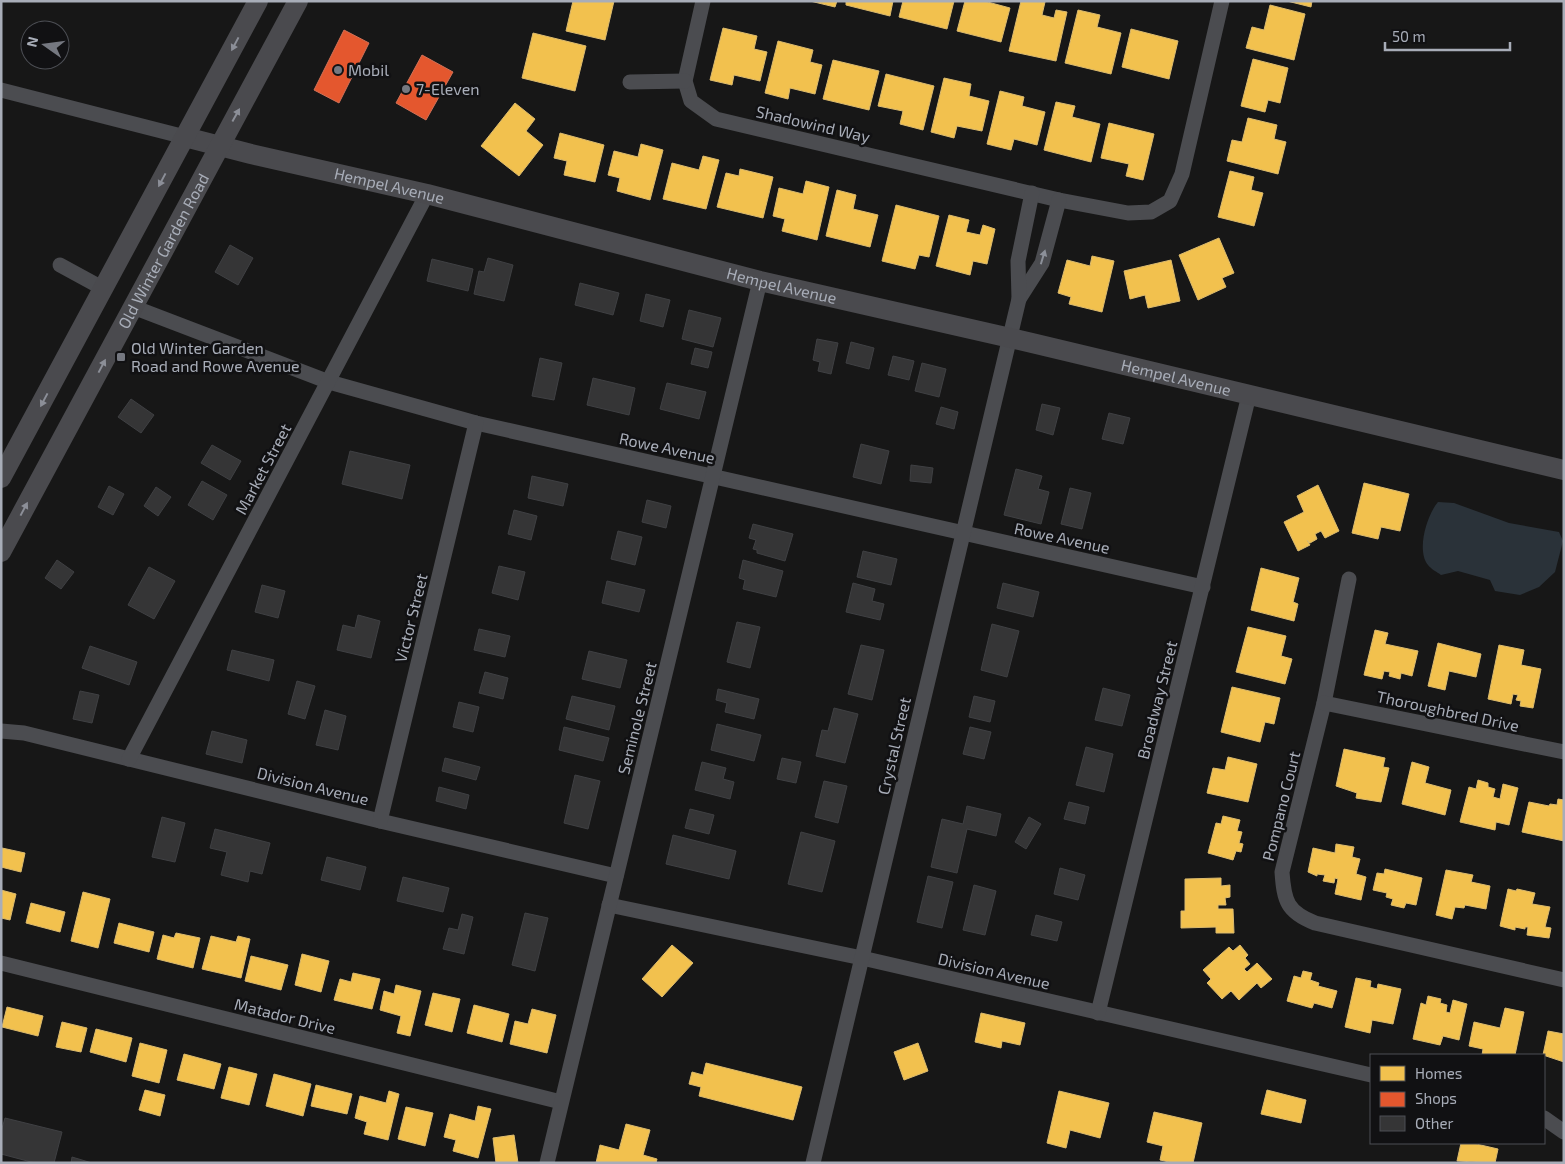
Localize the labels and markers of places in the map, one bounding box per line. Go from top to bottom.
place label: Mobil [348,60,389,79]
marker: Mobil [332,64,344,76]
place label: 7-Eleven [416,79,480,98]
marker: 7-Eleven [400,83,412,95]
place label: Old Winter Garden Road and Rowe Avenue [131,338,300,375]
marker: Old Winter Garden Road and Rowe Avenue [115,351,127,363]

